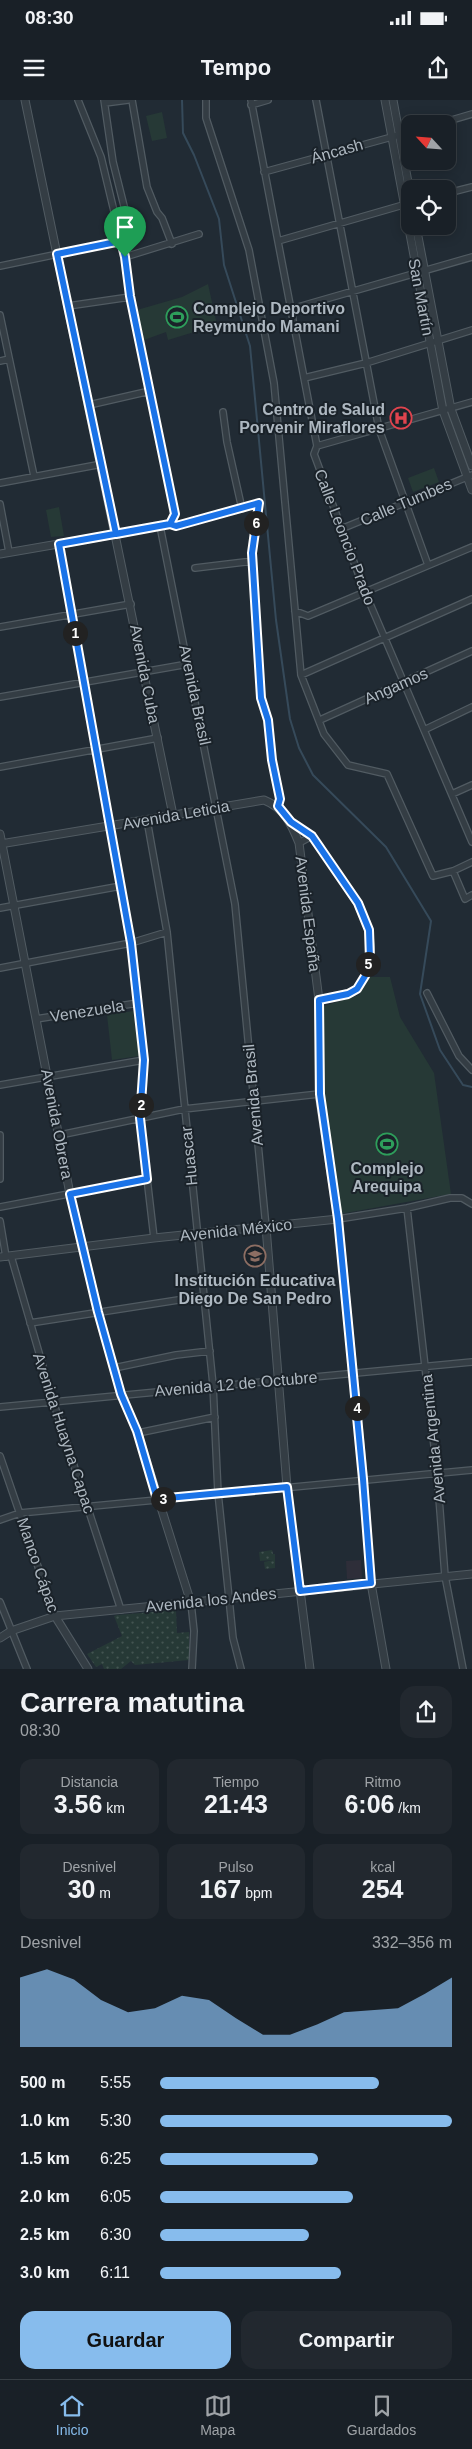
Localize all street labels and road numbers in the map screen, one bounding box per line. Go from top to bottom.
street label: Áncash [309,135,365,167]
street label: San Martín [405,257,437,337]
street label: Calle Leoncio Prado [311,467,379,607]
street label: Calle Tumbes [358,475,454,529]
street label: Avenida Cuba [127,623,163,725]
street label: Avenida Brasil [176,643,214,747]
street label: Angamos [362,664,430,708]
street label: Avenida Leticia [121,797,231,833]
street label: Avenida España [292,855,324,973]
street label: Venezuela [49,997,125,1025]
street label: Avenida Brasil [240,1043,266,1147]
street label: Avenida Obrera [38,1068,76,1181]
street label: Huascar [177,1125,201,1187]
street label: Avenida México [179,1216,293,1244]
street label: Avenida Huayna Capac [30,1351,98,1515]
street label: Avenida 12 de Octubre [154,1368,318,1400]
street label: Avenida Argentina [418,1374,448,1504]
street label: Manco Cápac [14,1516,62,1614]
street label: Avenida los Andes [145,1585,277,1615]

